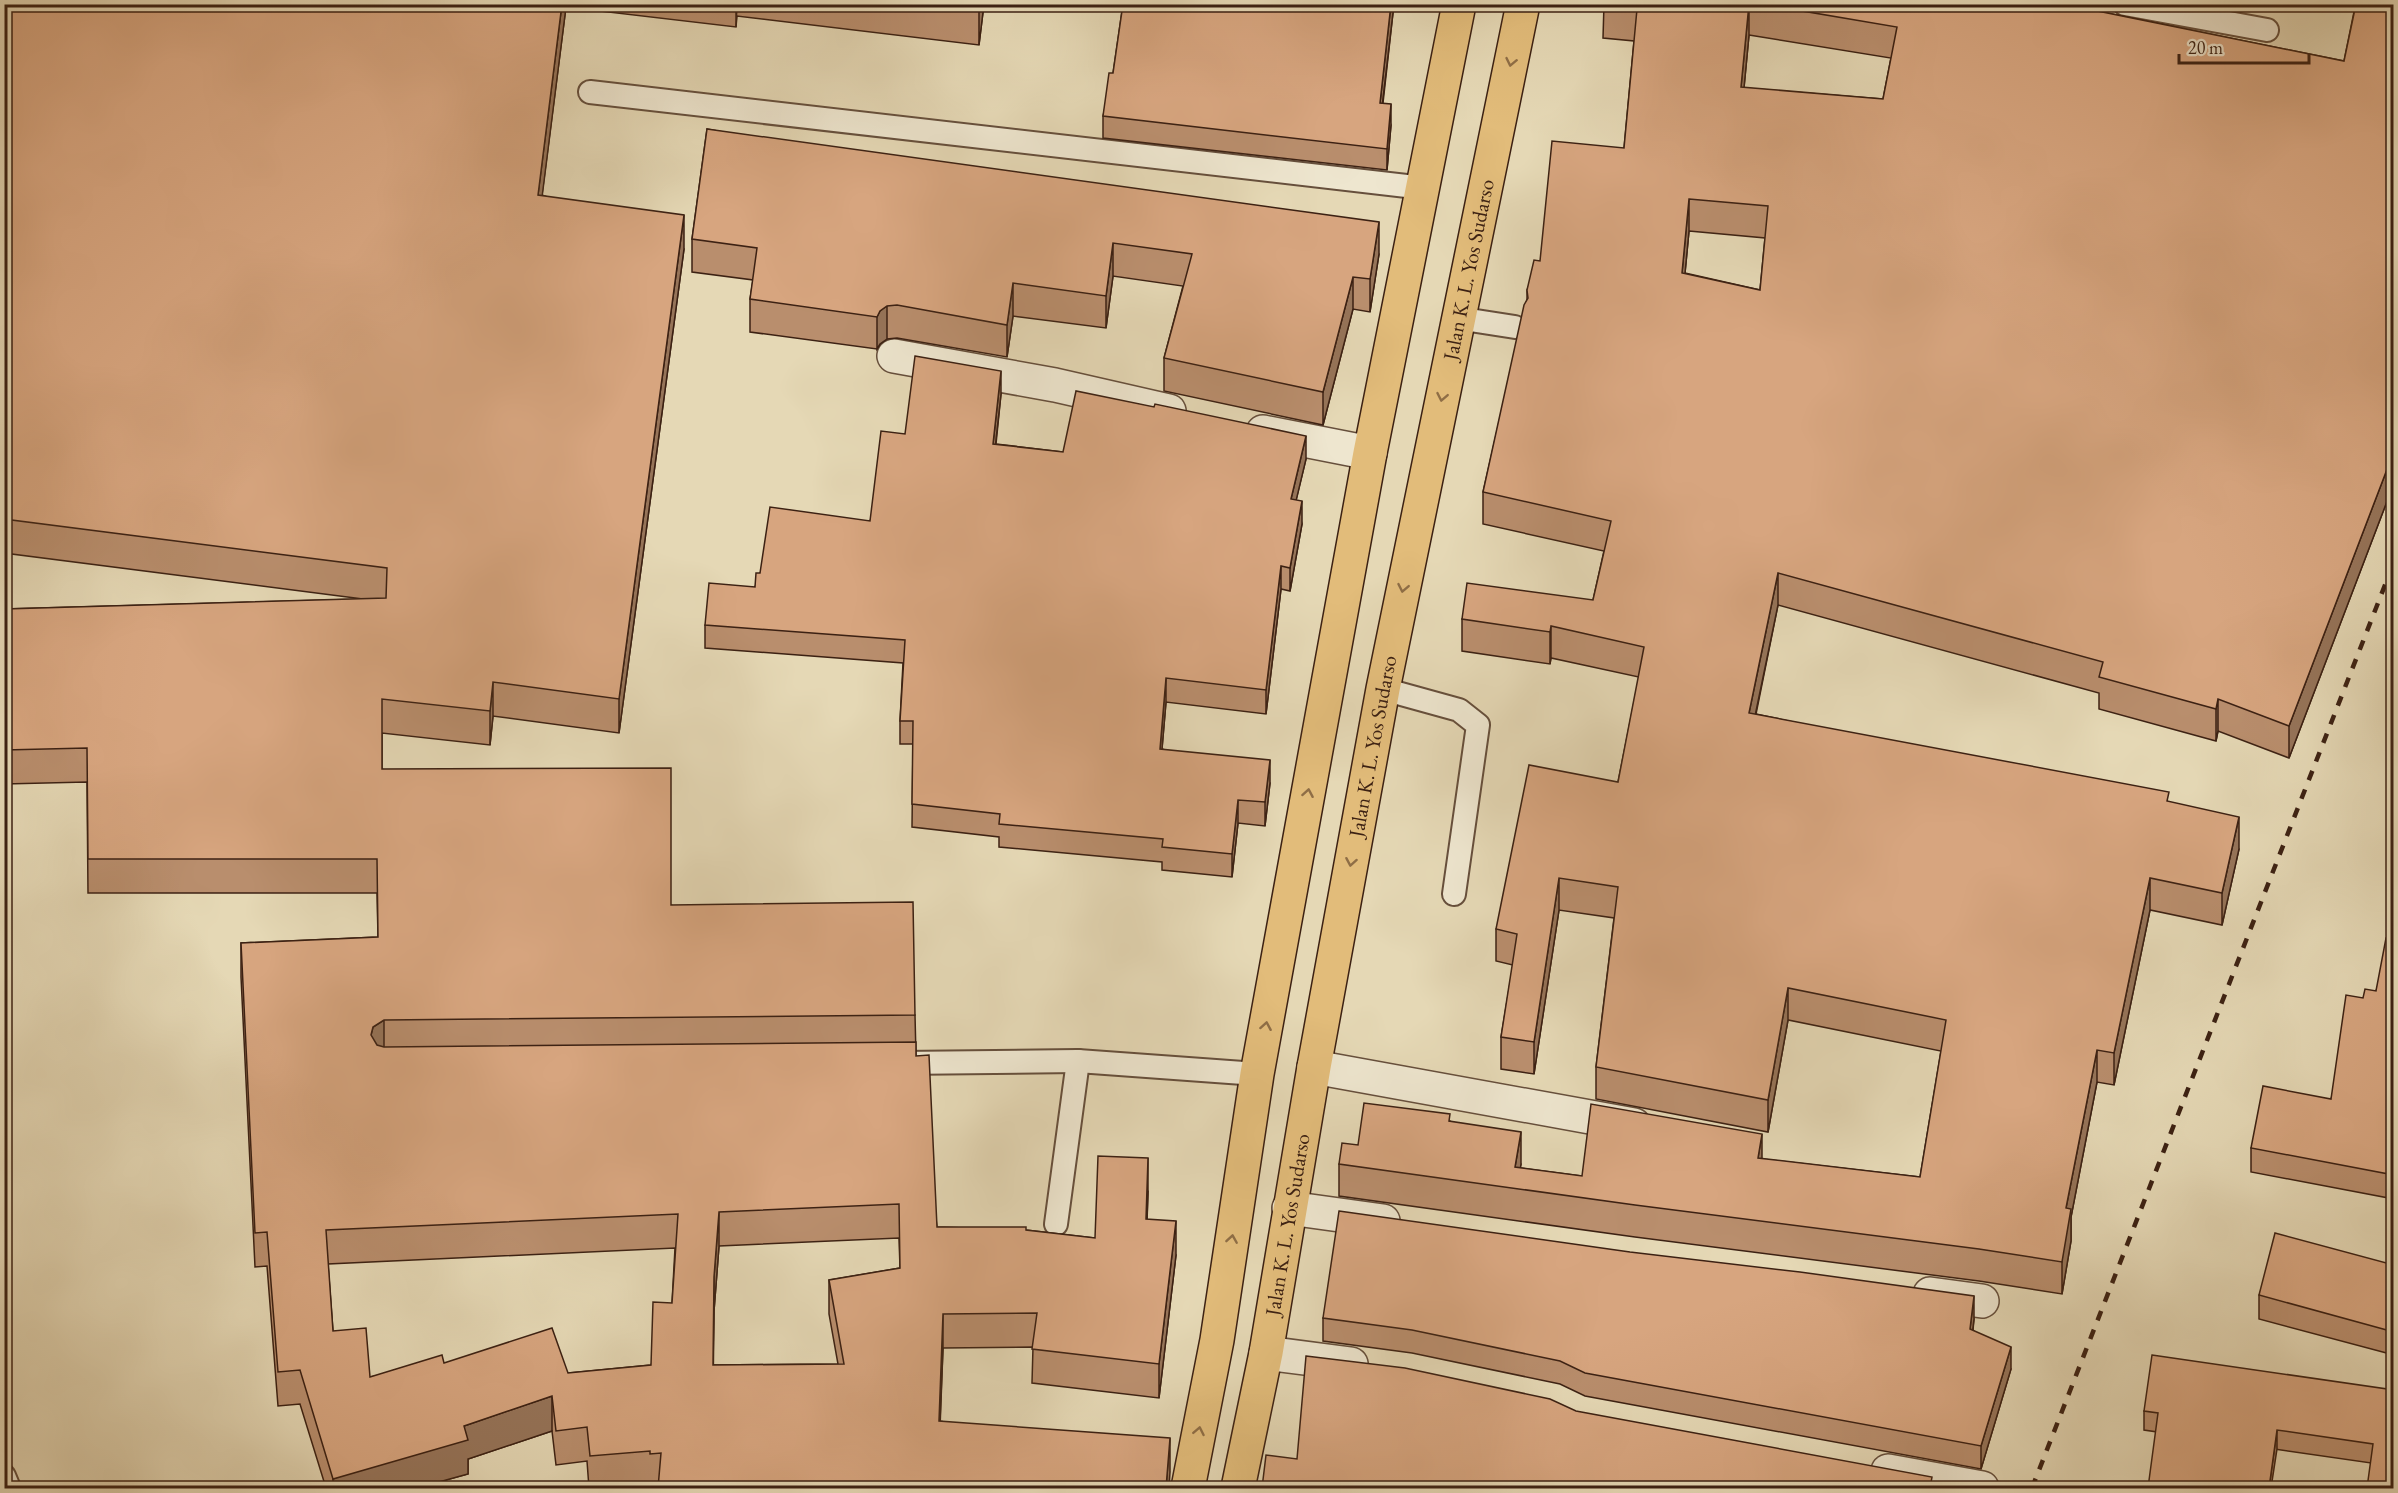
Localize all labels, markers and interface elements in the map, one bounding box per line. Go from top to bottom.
scale bar [2179,27,2310,65]
text: 20 m [2188,36,2223,59]
one-way arrow [1506,56,1519,66]
street label: Jalan K. L. Yos Sudarso [1436,177,1500,365]
one-way arrow [1436,391,1449,401]
one-way arrow [1397,582,1410,592]
street label: Jalan K. L. Yos Sudarso [1342,653,1403,841]
one-way arrow [1302,788,1314,797]
one-way arrow [1345,856,1358,866]
one-way arrow [1259,1021,1272,1031]
street label: Jalan K. L. Yos Sudarso [1258,1131,1316,1320]
one-way arrow [1226,1234,1238,1244]
one-way arrow [1192,1426,1205,1436]

